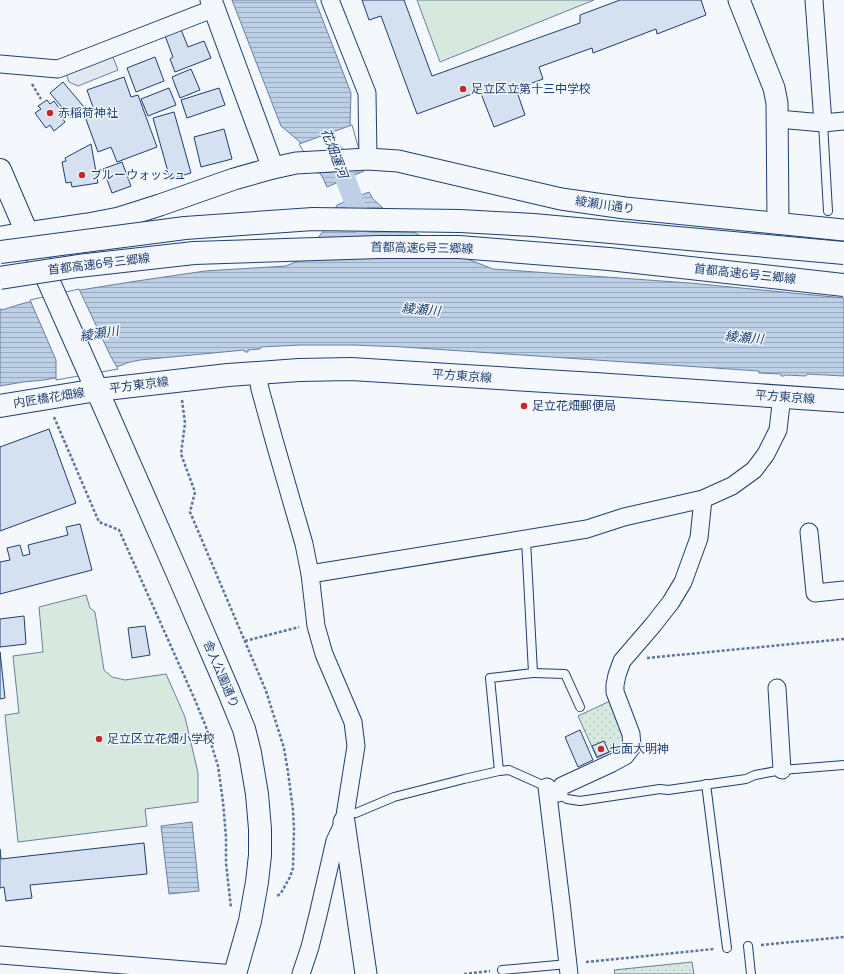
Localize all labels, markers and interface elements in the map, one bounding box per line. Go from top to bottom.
place label: 足立区立第十三中学校 [471,82,591,96]
marker: 足立区立第十三中学校 [458,84,468,94]
place label: 赤稲荷神社 [58,106,118,120]
marker: 赤稲荷神社 [45,108,55,118]
water label: 花畑運河 [318,126,352,183]
place label: ブルーウォッシュ [90,168,186,182]
marker: ブルーウォッシュ [77,170,87,180]
street label: 綾瀬川通り [574,194,636,216]
street label: 首都高速6号三郷線 [370,240,474,256]
street label: 首都高速6号三郷線 [47,251,151,277]
street label: 首都高速6号三郷線 [693,262,797,286]
water label: 綾瀬川 [401,300,443,319]
water label: 綾瀬川 [79,323,121,344]
water label: 綾瀬川 [724,328,766,347]
street label: 平方東京線 [432,367,492,385]
street label: 平方東京線 [108,374,170,396]
street label: 内匠橋花畑線 [12,385,86,411]
street label: 平方東京線 [755,388,815,406]
place label: 足立花畑郵便局 [532,399,616,413]
marker: 足立花畑郵便局 [519,401,529,411]
street label: 舎人公園通り [200,638,242,710]
place label: 足立区立花畑小学校 [107,732,215,746]
marker: 足立区立花畑小学校 [94,734,104,744]
place label: 七面大明神 [609,742,669,756]
marker: 七面大明神 [596,744,606,754]

